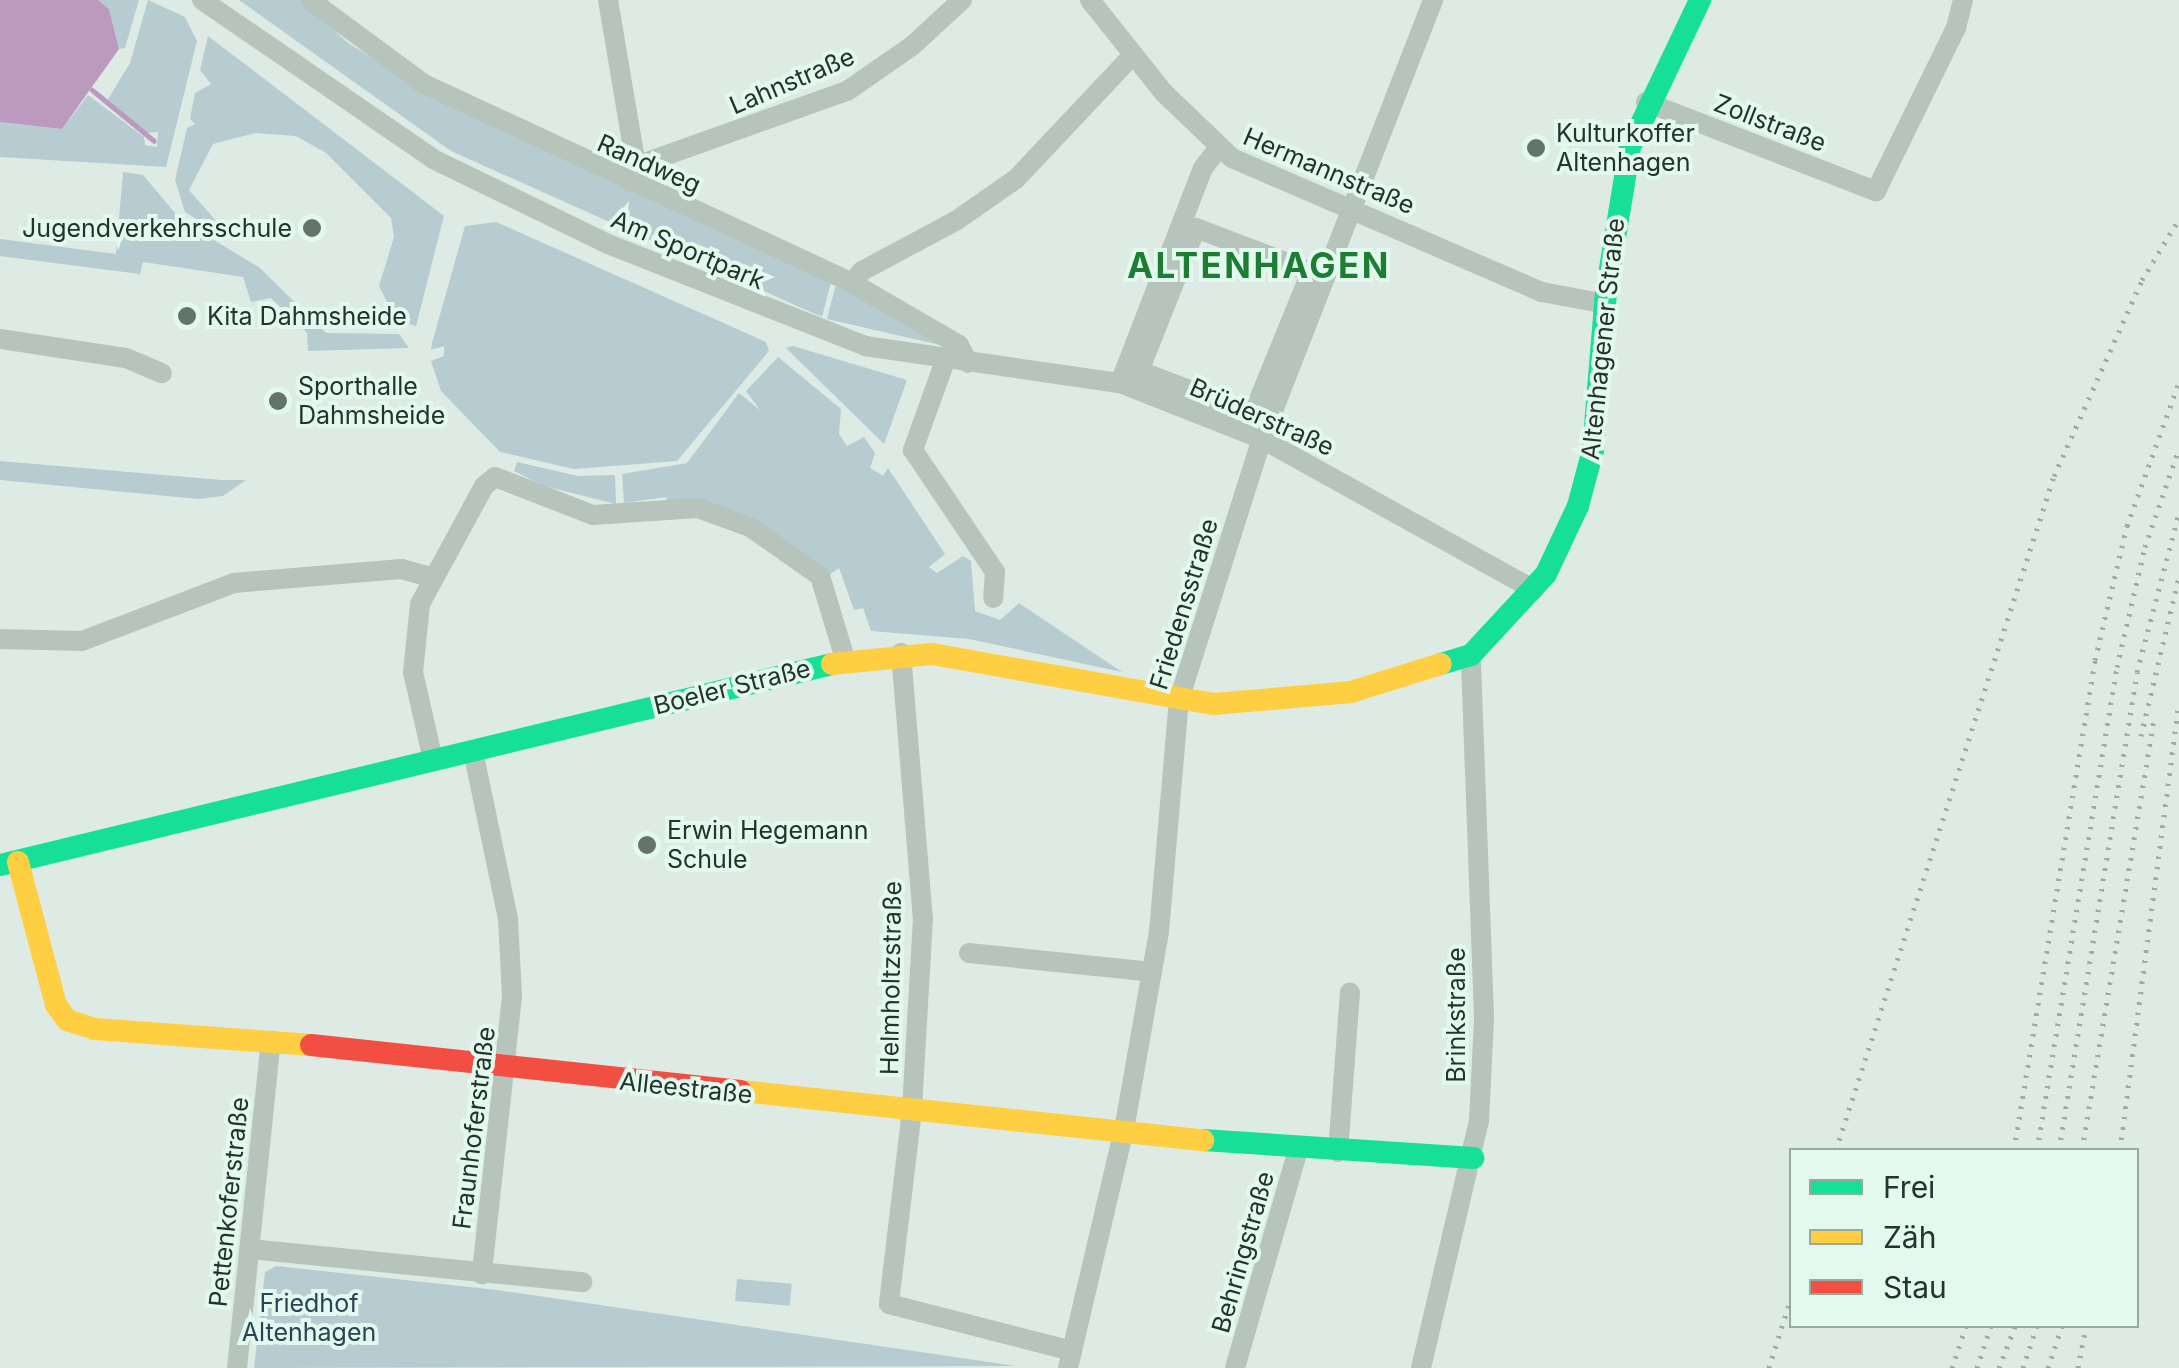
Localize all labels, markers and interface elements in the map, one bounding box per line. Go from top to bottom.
street label: Lahnstraße [725,41,859,121]
street label: Zollstraße [1710,88,1830,158]
place label: Kulturkoffer Altenhagen [1556,119,1695,178]
street label: Hermannstraße [1239,121,1419,221]
street label: Randweg [593,128,705,200]
marker: Kulturkoffer Altenhagen [1525,137,1547,159]
street label: Am Sportpark [607,204,769,296]
place label: Jugendverkehrsschule [22,213,292,243]
marker: Jugendverkehrsschule [301,217,323,239]
street label: Altenhagener Straße [1575,217,1631,461]
district label: ALTENHAGEN [1127,244,1391,286]
place label: Kita Dahmsheide [207,301,407,331]
marker: Kita Dahmsheide [176,305,198,327]
place label: Sporthalle Dahmsheide [298,372,445,431]
street label: Brüderstraße [1185,372,1339,462]
marker: Sporthalle Dahmsheide [267,390,289,412]
street label: Friedensstraße [1144,515,1224,693]
street label: Boeler Straße [650,653,814,721]
place label: Erwin Hegemann Schule [667,816,869,875]
marker: Erwin Hegemann Schule [636,834,658,856]
street label: Helmholtzstraße [874,881,908,1075]
street label: Brinkstraße [1441,947,1471,1083]
street label: Fraunhoferstraße [447,1025,501,1231]
street label: Alleestraße [618,1066,754,1110]
street label: Pettenkoferstraße [203,1096,255,1308]
legend [1789,1148,2139,1328]
street label: Behringstraße [1206,1168,1280,1336]
text: Frei [1883,1169,1935,1205]
text: Zäh [1883,1219,1936,1255]
text: Stau [1883,1269,1947,1305]
park label: Friedhof Altenhagen [242,1289,376,1348]

